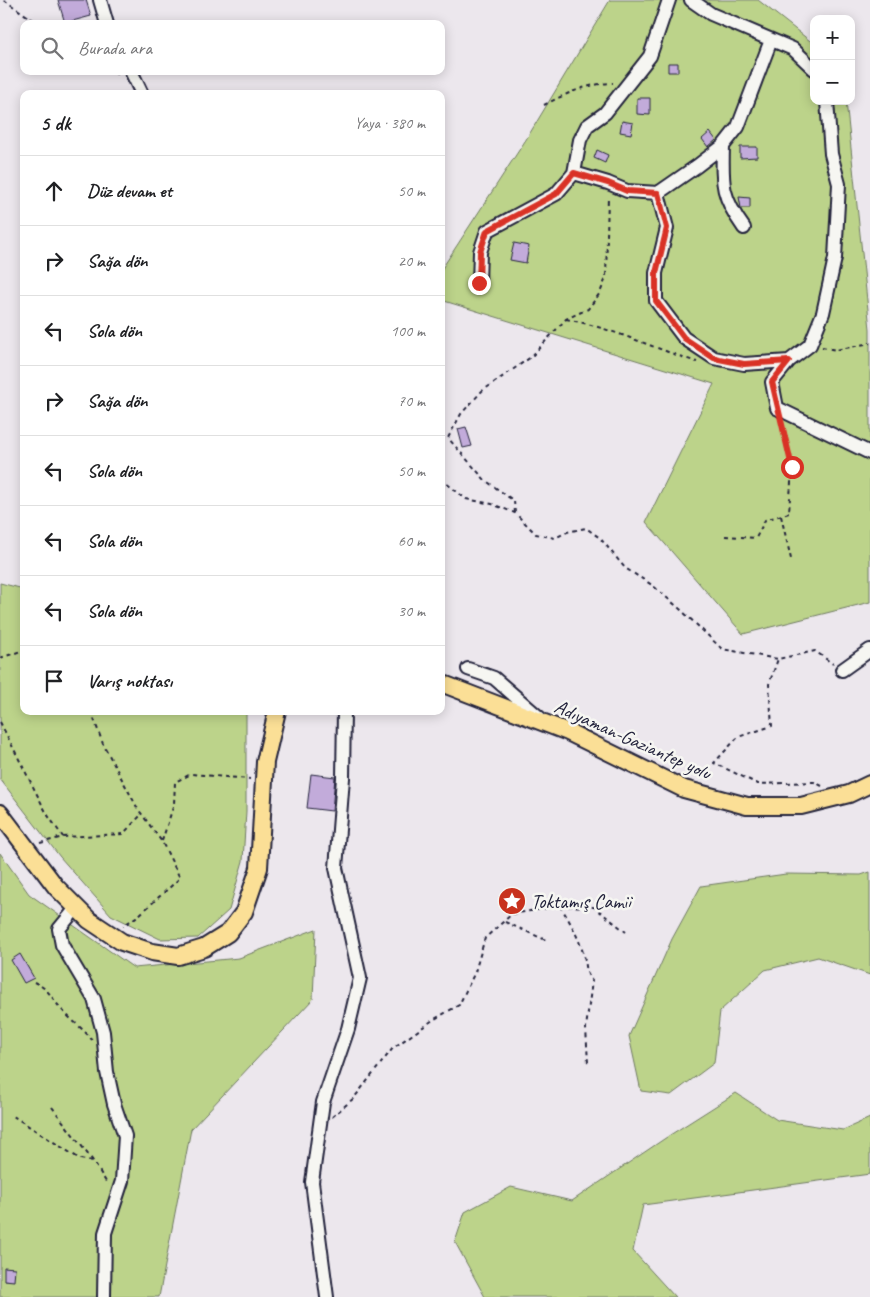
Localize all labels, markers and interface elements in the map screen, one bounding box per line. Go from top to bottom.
map controls [810,15,855,105]
button: + [810,15,855,60]
search box [20,20,445,75]
icon: search [38,34,66,62]
text: Burada ara [78,36,152,60]
button: − [810,60,855,105]
text: 5 dk [40,110,71,136]
text: Yaya · 380 m [354,113,425,133]
icon: ahead [40,177,68,205]
text: Düz devam et [87,179,172,203]
text: 50 m [398,181,425,201]
icon: right [40,247,68,275]
text: Sağa dön [87,249,148,273]
text: 20 m [398,251,425,271]
route end [468,272,491,295]
icon: left [40,317,68,345]
text: Sola dön [87,319,142,343]
text: 100 m [391,321,425,341]
icon: right [40,387,68,415]
text: Sağa dön [87,389,148,413]
text: 70 m [398,391,425,411]
route start [781,456,804,479]
icon: left [40,457,68,485]
text: Sola dön [87,459,142,483]
text: 50 m [398,461,425,481]
icon: left [40,527,68,555]
text: Sola dön [87,529,142,553]
text: 60 m [398,531,425,551]
icon: left [40,597,68,625]
text: Sola dön [87,599,142,623]
text: 30 m [398,601,425,621]
icon: arrive [40,667,68,695]
text: Varış noktası [87,669,172,693]
street label: Adıyaman-Gaziantep yolu [551,694,716,786]
place icon: Toktamış Camii [497,886,527,916]
place label: Toktamış Camii [531,889,633,914]

